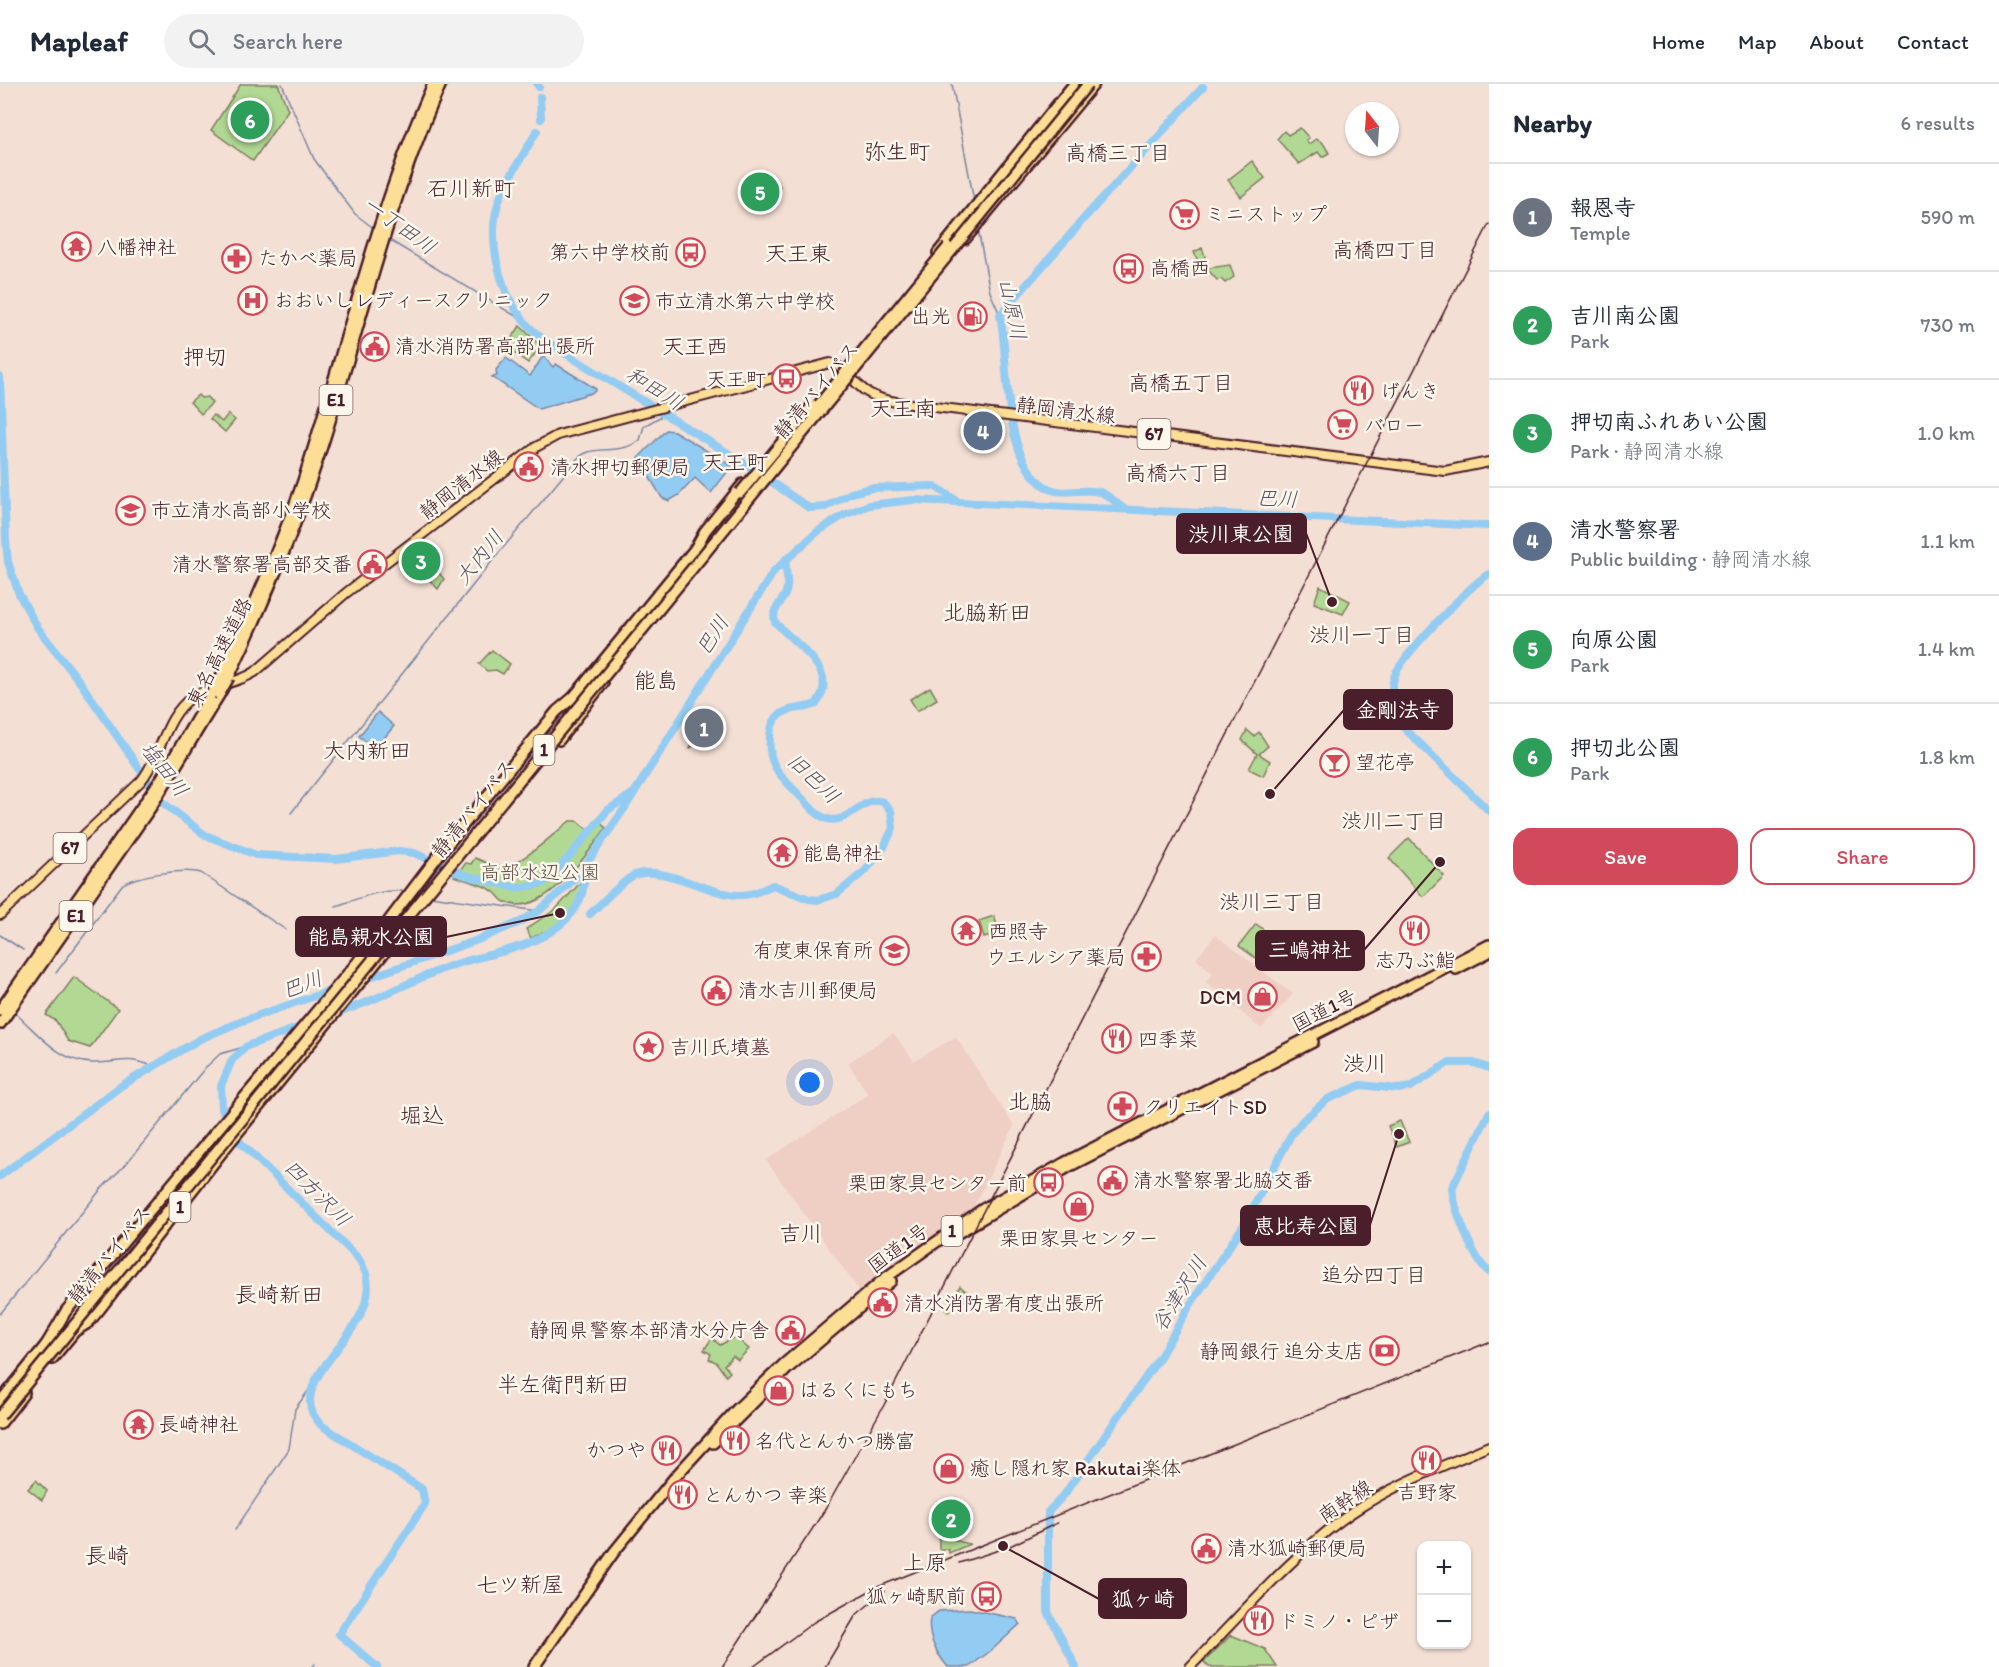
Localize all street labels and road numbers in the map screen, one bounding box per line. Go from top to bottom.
street label: 静清バイパス [768,336,864,444]
road number: E1 [320,385,352,415]
street label: 静岡清水線 [1015,392,1117,428]
road number: 67 [1138,419,1170,449]
street label: 静岡清水線 [414,444,508,524]
street label: 東名高速道路 [181,593,257,711]
road number: 1 [534,735,554,765]
street label: 静清バイパス [426,754,520,862]
road number: 67 [54,833,86,863]
road number: E1 [60,901,92,931]
street label: 国道1号 [1288,984,1360,1036]
road number: 1 [170,1192,190,1222]
street label: 静清バイパス [62,1200,156,1308]
road number: 1 [942,1216,962,1246]
street label: 国道1号 [863,1218,933,1278]
street label: 南幹線 [1313,1474,1377,1528]

